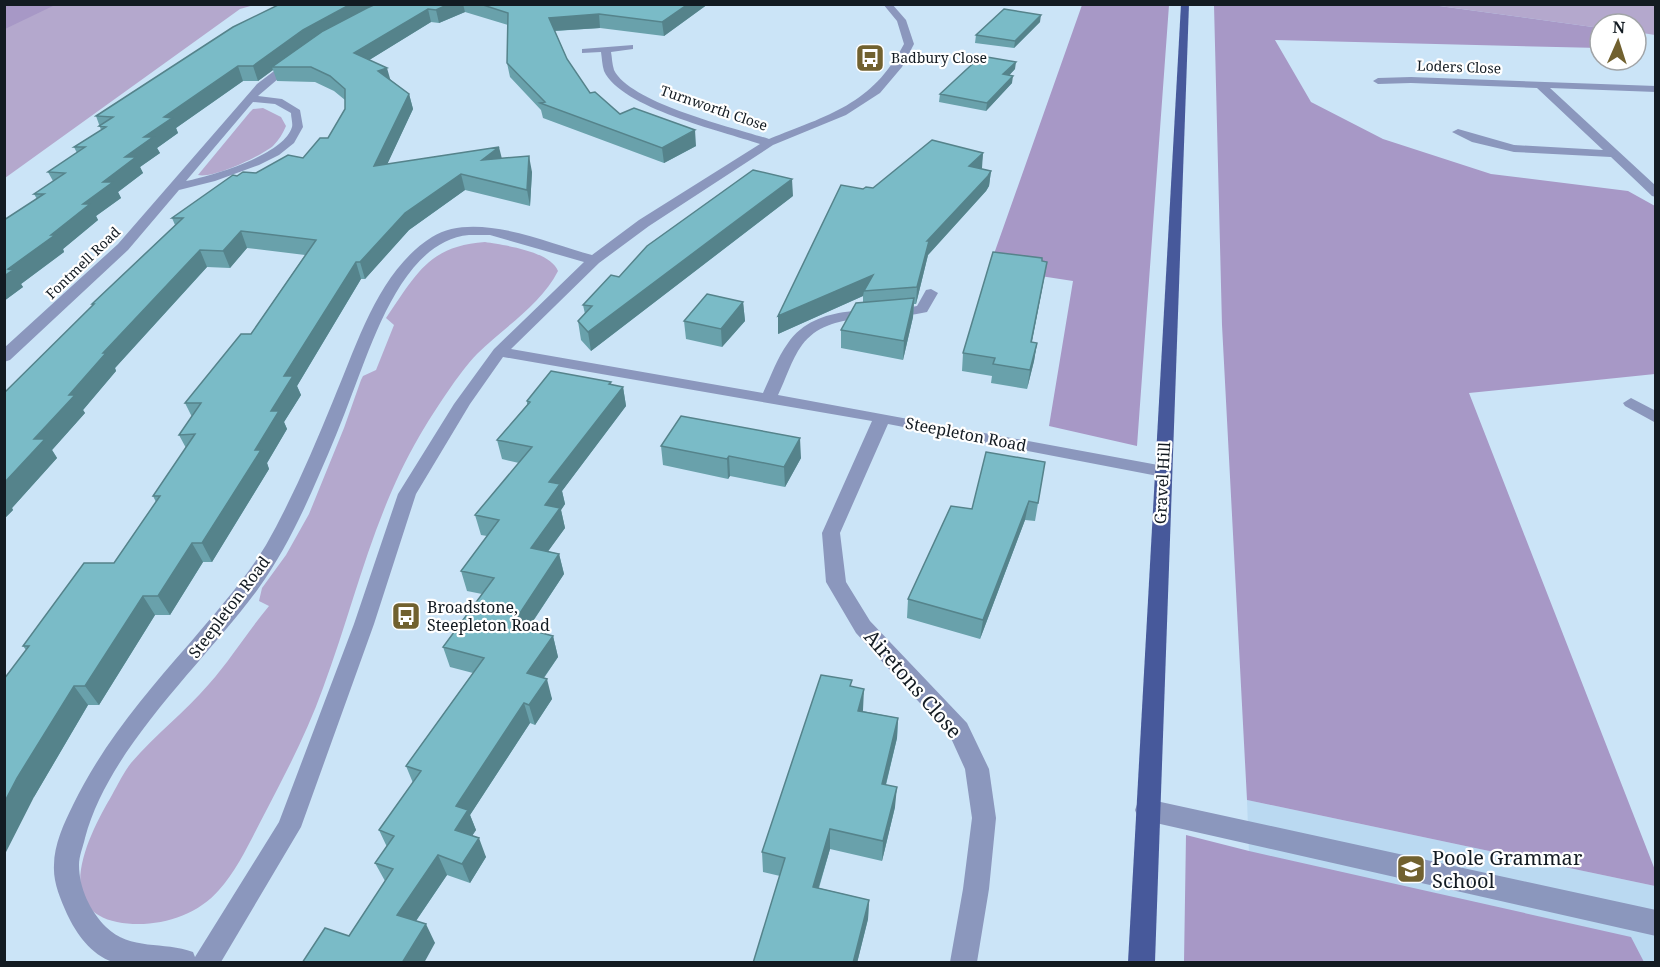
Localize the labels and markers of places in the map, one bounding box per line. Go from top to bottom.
bus stop icon: Badbury Close [854,42,886,74]
place label: Badbury Close [891,48,987,67]
place label: Broadstone, Steepleton Road [427,596,550,636]
bus stop icon: Broadstone, Steepleton Road [390,600,422,632]
place label: Poole Grammar School [1432,844,1583,894]
school or university icon: Poole Grammar School [1395,853,1427,885]

